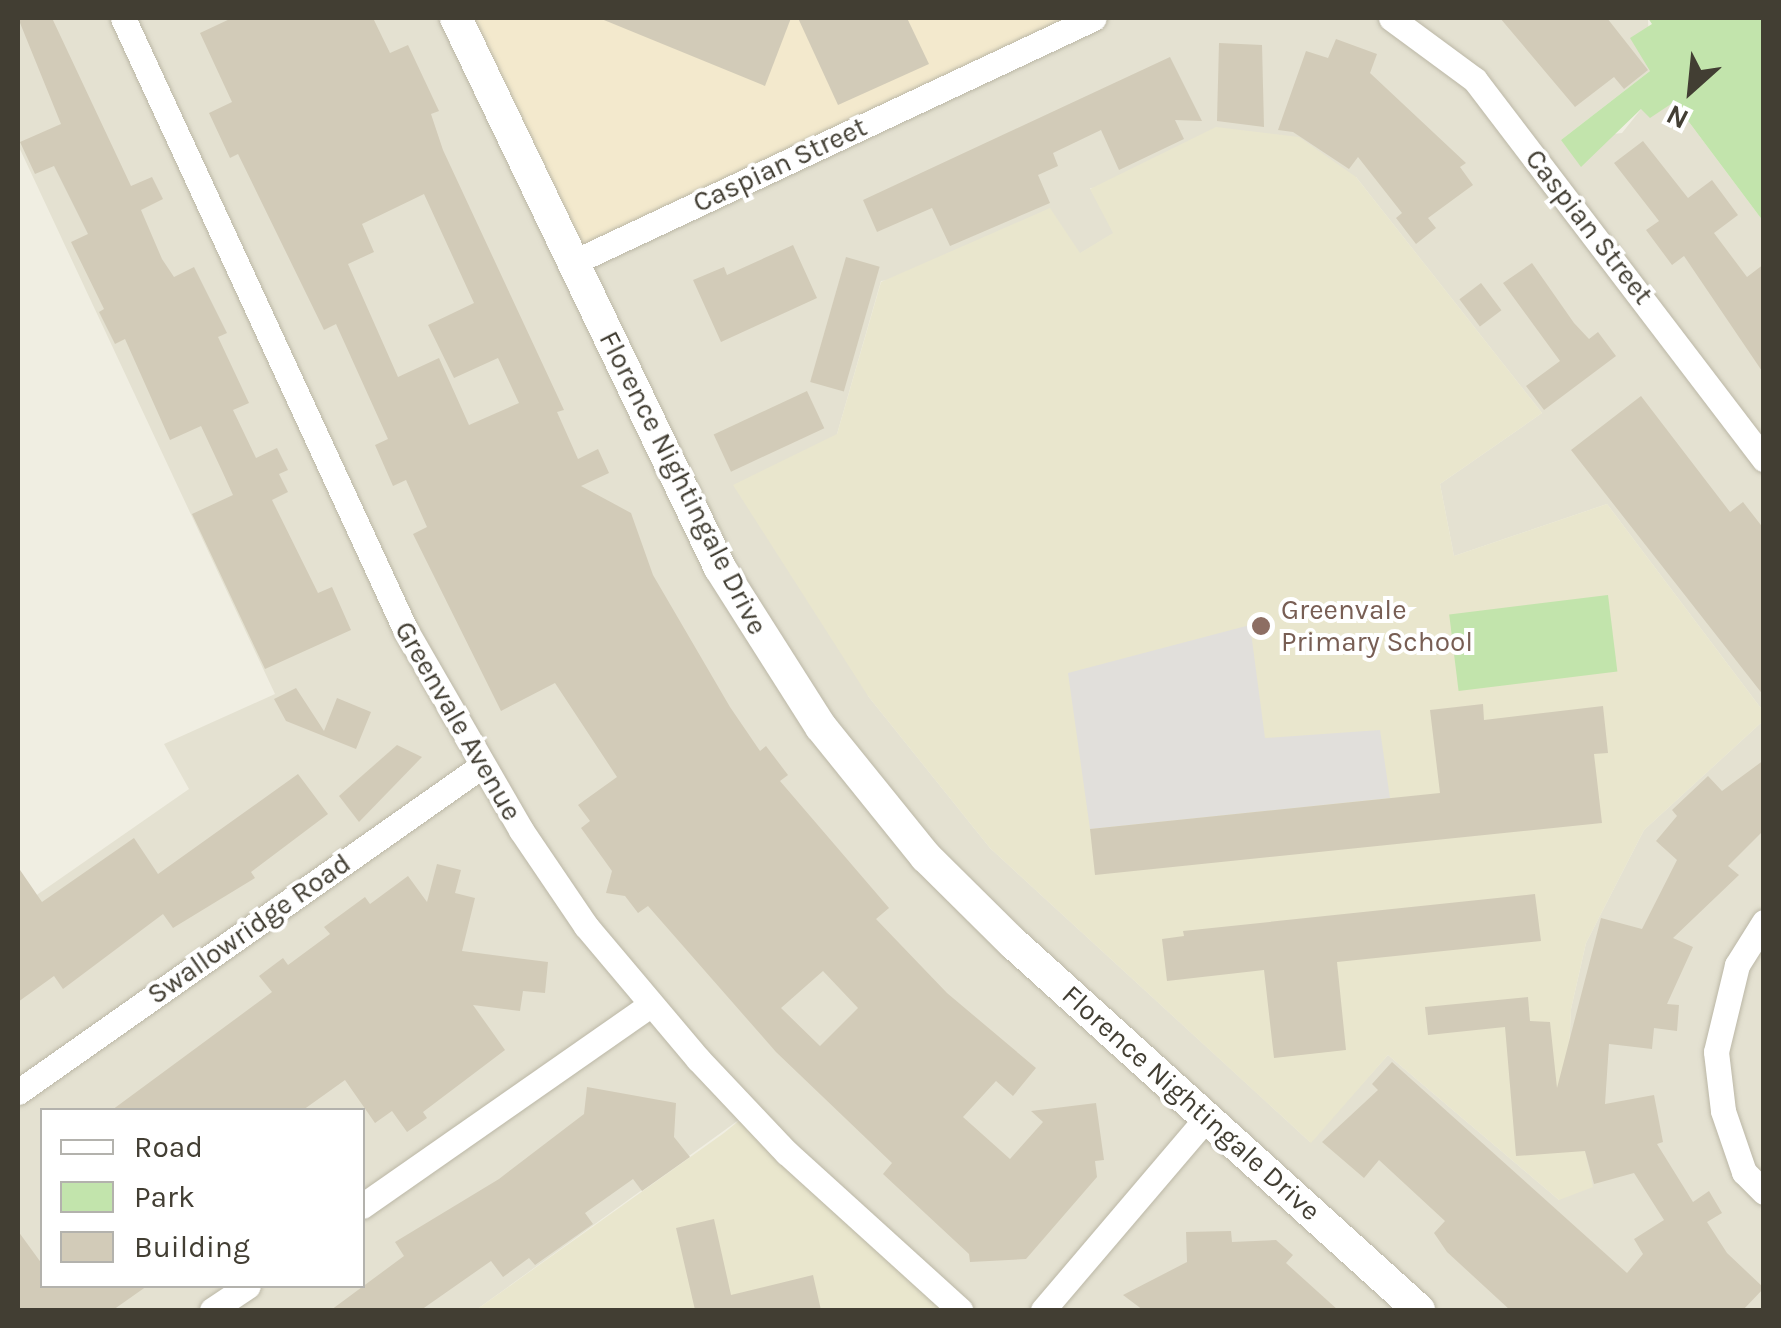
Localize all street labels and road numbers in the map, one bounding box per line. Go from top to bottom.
street label: Caspian Street [688,110,872,220]
street label: Caspian Street [1518,143,1660,311]
street label: Florence Nightingale Drive [592,326,774,640]
street label: Greenvale Avenue [387,615,529,827]
street label: Swallowridge Road [141,846,357,1012]
street label: Florence Nightingale Drive [1055,978,1327,1228]

